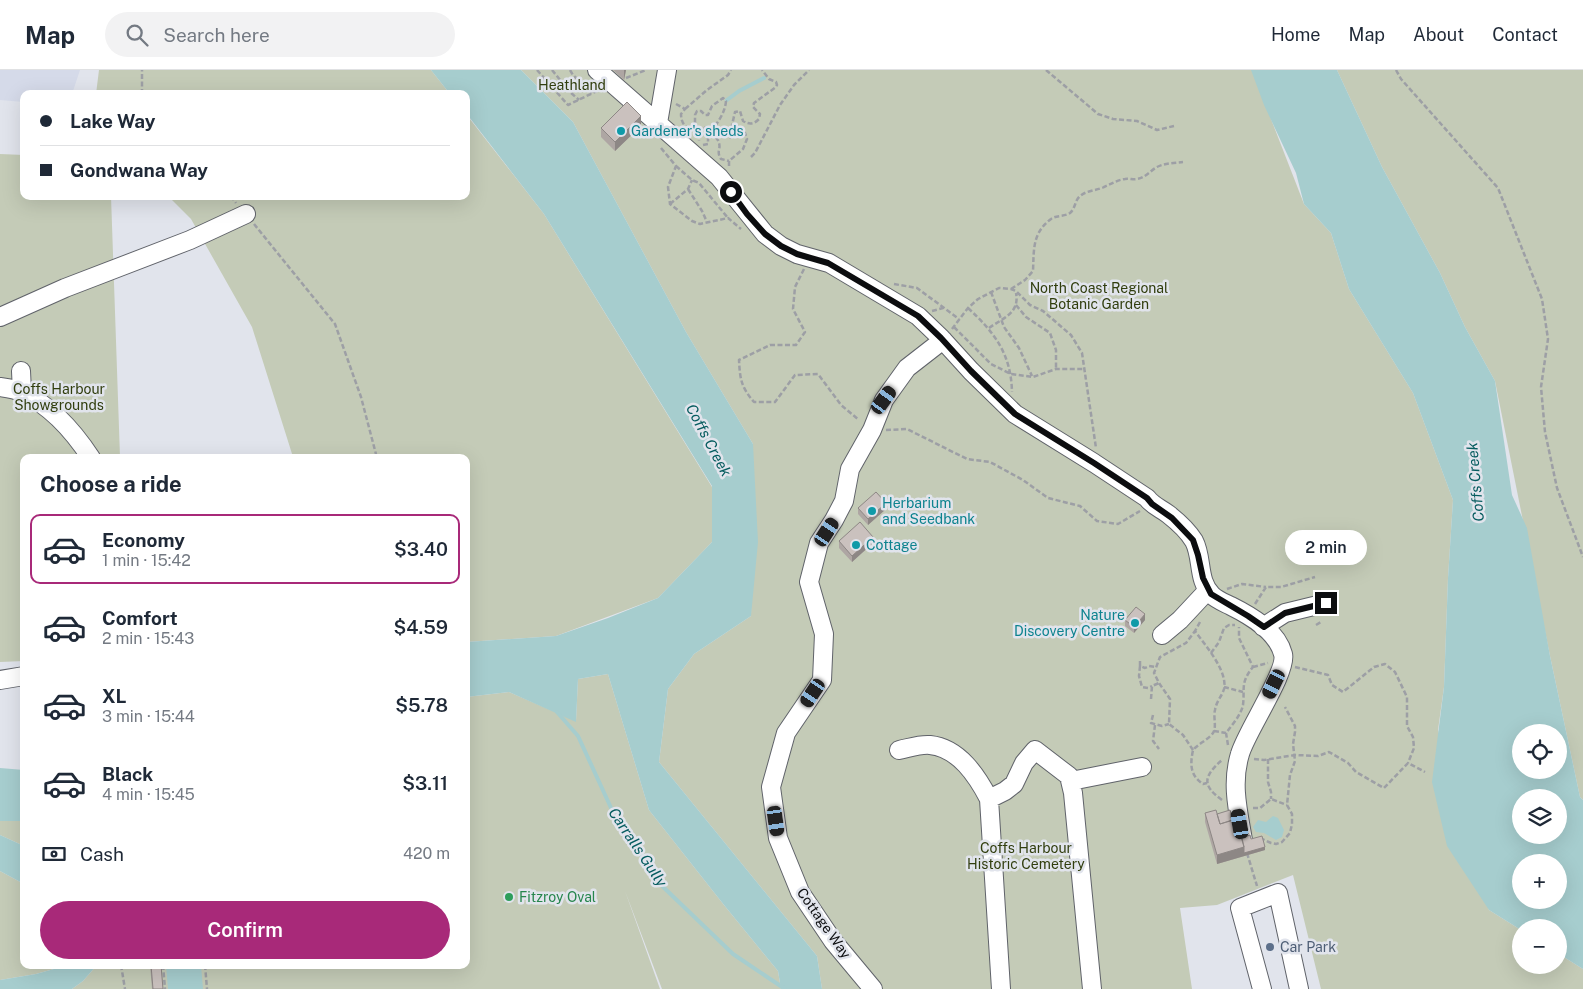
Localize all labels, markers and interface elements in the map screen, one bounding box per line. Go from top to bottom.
search box [105,12,455,57]
text: Map [25,21,75,49]
icon: search [123,21,151,49]
text: Search here [163,24,270,46]
text: Home [1271,24,1321,45]
text: Map [1349,24,1385,45]
text: About [1413,24,1464,45]
text: Contact [1492,24,1558,45]
park label: Heathland [538,77,606,93]
text: Lake Way [70,110,155,132]
place label: Gardener's sheds [631,123,744,139]
marker: Gardener's sheds [615,125,627,137]
text: Gondwana Way [70,159,208,181]
route start [720,181,742,203]
park label: North Coast Regional Botanic Garden [1030,280,1168,312]
park label: Coffs Harbour Showgrounds [13,381,105,413]
car [869,383,898,417]
water label: Coffs Creek [683,401,736,480]
water label: Coffs Creek [1463,441,1487,522]
text: Choose a ride [40,471,182,497]
place label: Herbarium and Seedbank [882,495,975,527]
marker: Herbarium and Seedbank [866,505,878,517]
car [812,515,841,549]
icon: car [42,527,87,572]
text: Economy [102,529,185,551]
callout: 2 min [1285,530,1367,566]
place label: Cottage [866,537,918,553]
text: $3.40 [394,538,448,560]
text: 2 min [1305,538,1347,557]
marker: Cottage [850,539,862,551]
text: 1 min · 15:42 [102,551,191,570]
route end [1315,592,1337,614]
icon: car [42,605,87,650]
text: Comfort [102,607,178,629]
place label: Nature Discovery Centre [1014,607,1125,639]
text: $4.59 [394,616,448,638]
marker: Nature Discovery Centre [1129,617,1141,629]
text: 2 min · 15:43 [102,629,194,648]
car [1260,667,1287,701]
car [798,676,827,710]
icon: car [42,683,87,728]
text: XL [102,685,127,707]
text: $5.78 [395,694,448,716]
text: 3 min · 15:44 [102,707,195,726]
map controls [1512,724,1567,974]
button: locate [1512,724,1567,779]
icon: car [42,761,87,806]
text: Black [102,763,153,785]
text: $3.11 [402,772,448,794]
text: 4 min · 15:45 [102,785,195,804]
button: layers [1512,789,1567,844]
water label: Carralls Gully [605,804,671,890]
car [766,805,785,837]
car [1230,808,1249,840]
icon: cash [40,840,68,868]
park label: Coffs Harbour Historic Cemetery [967,840,1085,872]
text: Cash [80,843,124,865]
text: 420 m [403,844,450,863]
button: + [1512,854,1567,909]
street label: Cottage Way [794,885,854,962]
place label: Fitzroy Oval [519,889,596,905]
marker: Fitzroy Oval [503,891,515,903]
button: Confirm [40,901,450,959]
button: − [1512,919,1567,974]
place label: Car Park [1280,939,1336,955]
marker: Car Park [1264,941,1276,953]

